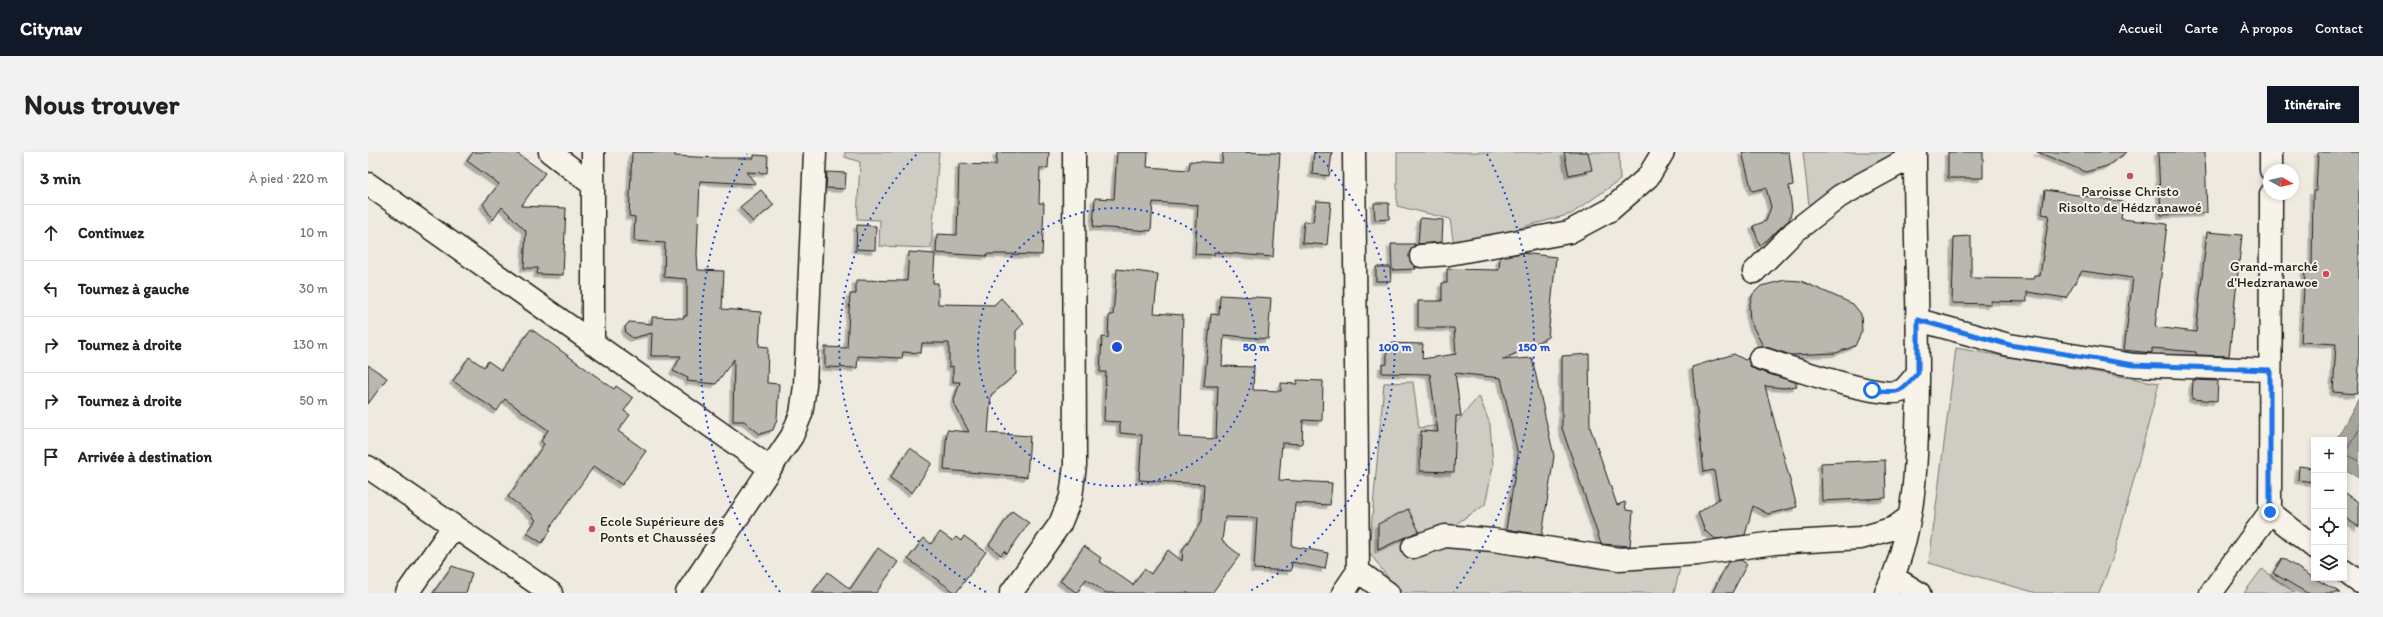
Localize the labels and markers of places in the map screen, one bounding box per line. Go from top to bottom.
marker: Paroisse Christo Risolto de Hédzranawoé [2125,171,2135,181]
place label: Paroisse Christo Risolto de Hédzranawoé [2058,183,2202,216]
place label: Grand-marché d'Hedzranawoe [2227,258,2318,291]
marker: Grand-marché d'Hedzranawoe [2321,269,2331,279]
centre of rings [1110,340,1124,354]
place label: Ecole Supérieure des Ponts et Chaussées [600,513,724,546]
marker: Ecole Supérieure des Ponts et Chaussées [587,524,597,534]

